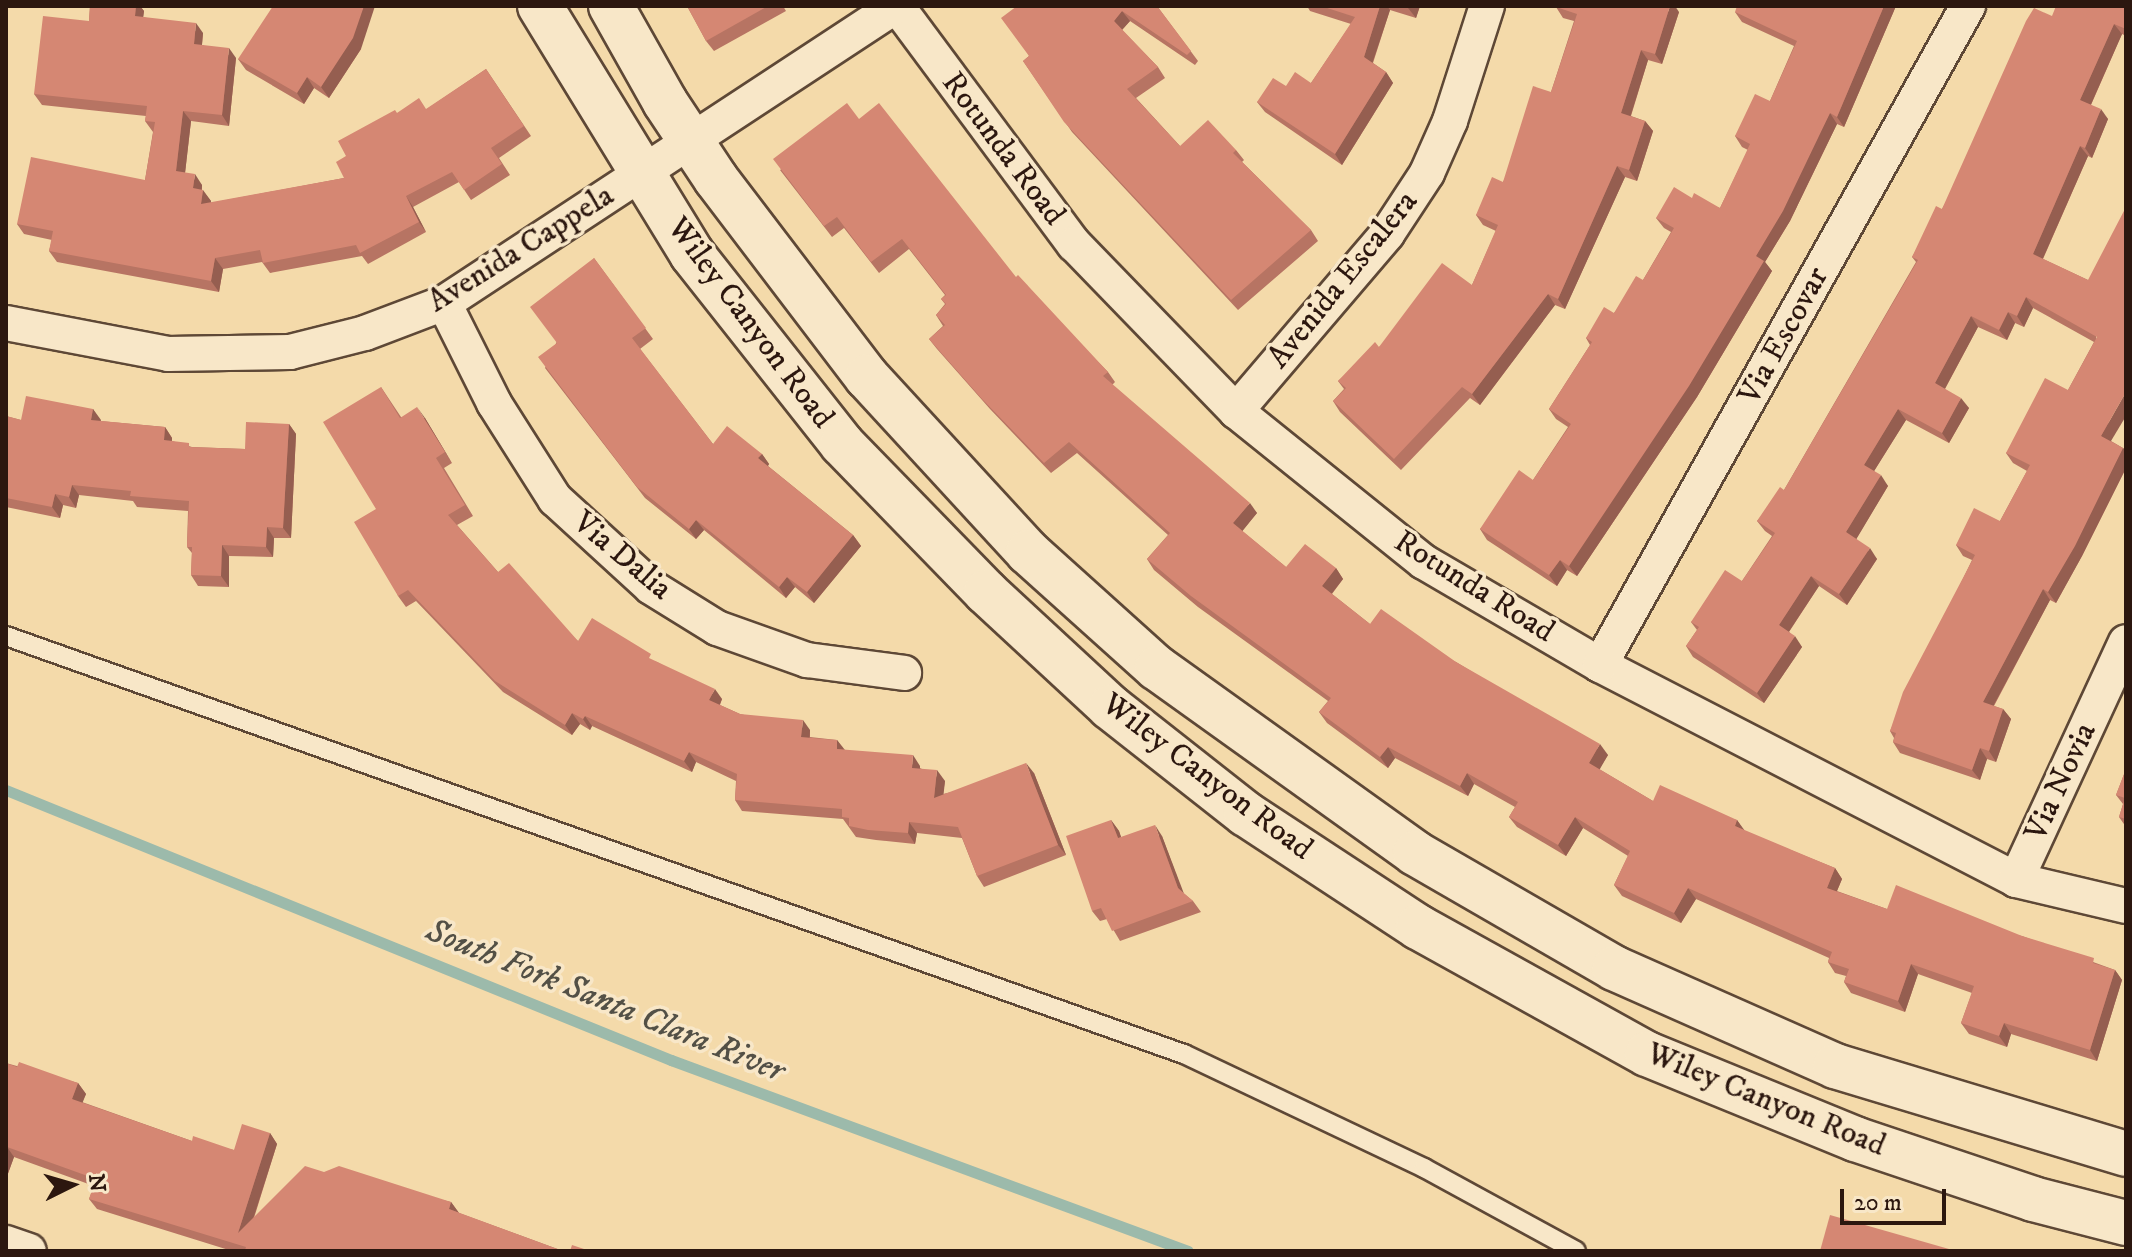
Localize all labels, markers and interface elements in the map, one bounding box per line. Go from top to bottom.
street label: Rotunda Road [933,65,1073,233]
street label: Avenida Cappela [421,177,621,321]
street label: Avenida Escalera [1260,183,1426,377]
street label: Wiley Canyon Road [658,210,842,436]
street label: Via Escovar [1731,261,1837,411]
street label: Via Dalia [565,503,679,609]
street label: Rotunda Road [1387,523,1561,651]
street label: Wiley Canyon Road [1094,685,1320,869]
street label: Via Novia [2017,717,2105,847]
water label: South Fork Santa Clara River [420,910,790,1092]
street label: Wiley Canyon Road [1641,1035,1891,1165]
north arrow [32,1145,112,1225]
text: N [82,1173,111,1193]
scale bar [1844,1173,1950,1223]
text: 20 m [1854,1188,1902,1218]

